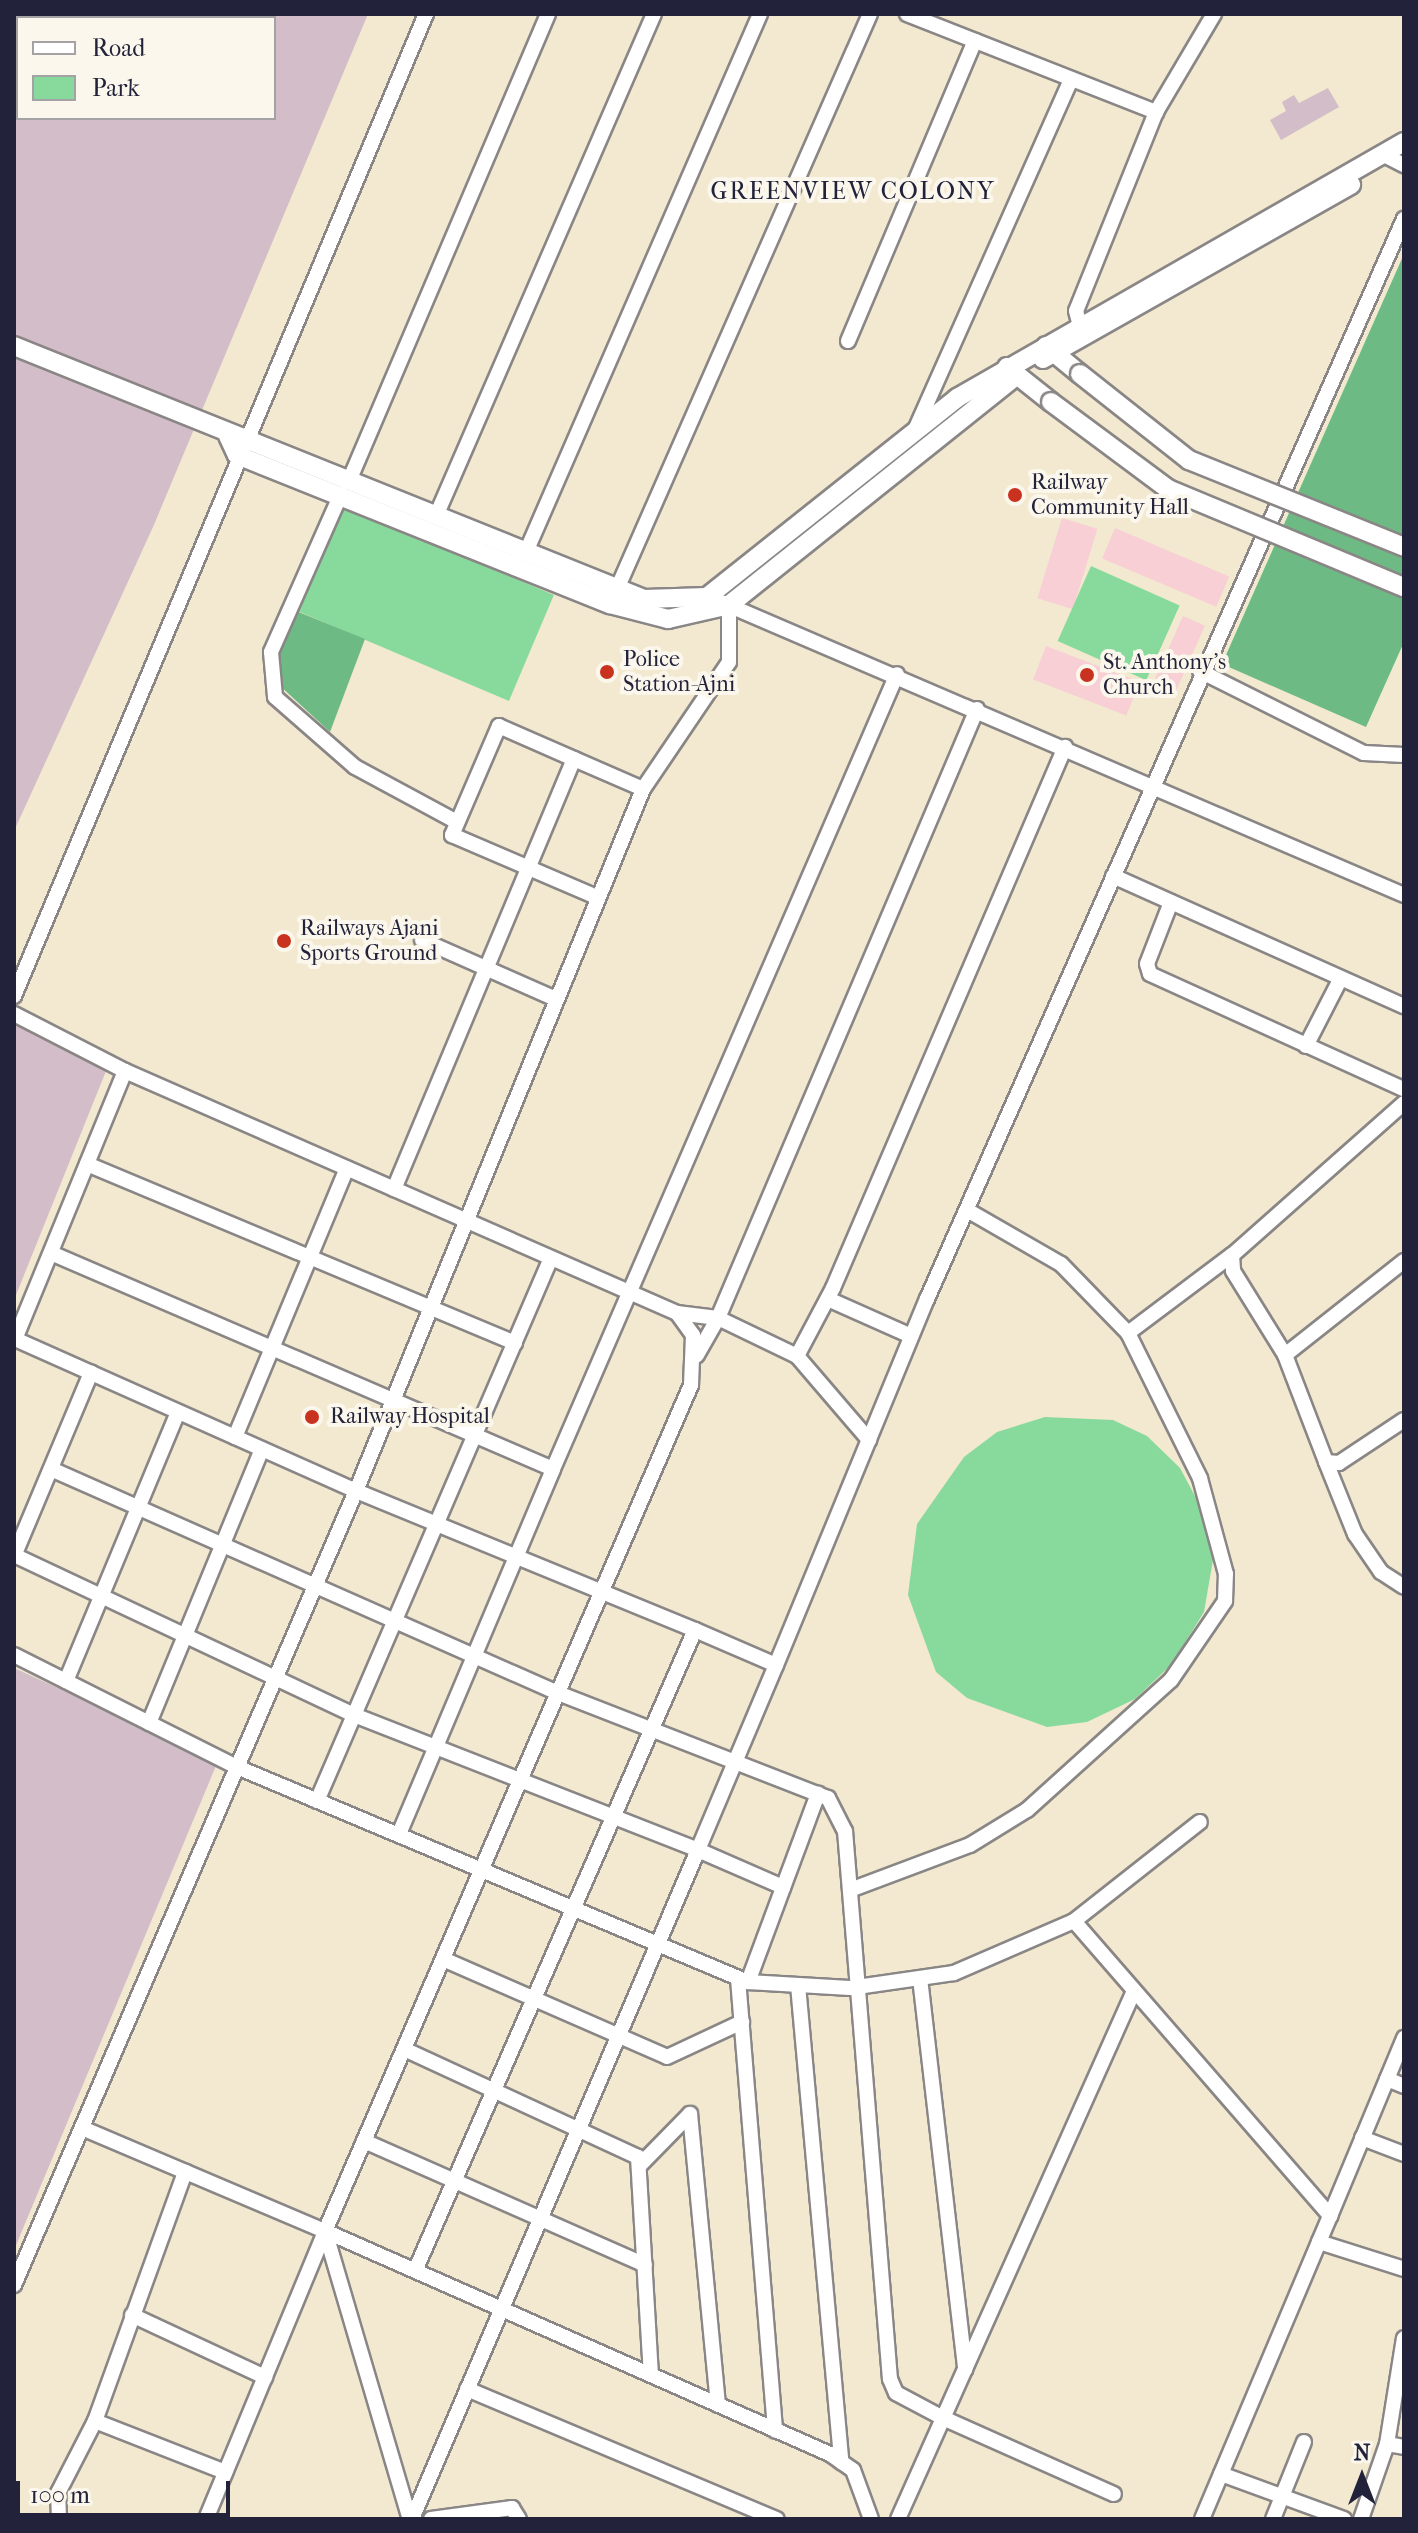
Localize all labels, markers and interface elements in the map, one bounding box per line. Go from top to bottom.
legend [16,16,276,120]
text: Road [92,34,145,62]
text: Park [92,74,140,102]
district label: GREENVIEW COLONY [710,178,996,206]
place label: Railway Community Hall [1031,469,1189,520]
marker: Railway Community Hall [1006,486,1024,504]
place label: Police Station-Ajni [623,646,735,698]
place label: St. Anthony's Church [1103,649,1226,700]
marker: Police Station-Ajni [598,663,616,681]
marker: St. Anthony's Church [1078,666,1096,684]
place label: Railways Ajani Sports Ground [300,915,439,966]
marker: Railways Ajani Sports Ground [275,932,293,950]
place label: Railway Hospital [330,1404,490,1430]
marker: Railway Hospital [301,1406,323,1428]
north arrow [1322,2437,1402,2517]
text: N [1354,2440,1370,2466]
scale bar [20,2465,234,2515]
text: 100 m [30,2481,90,2509]

